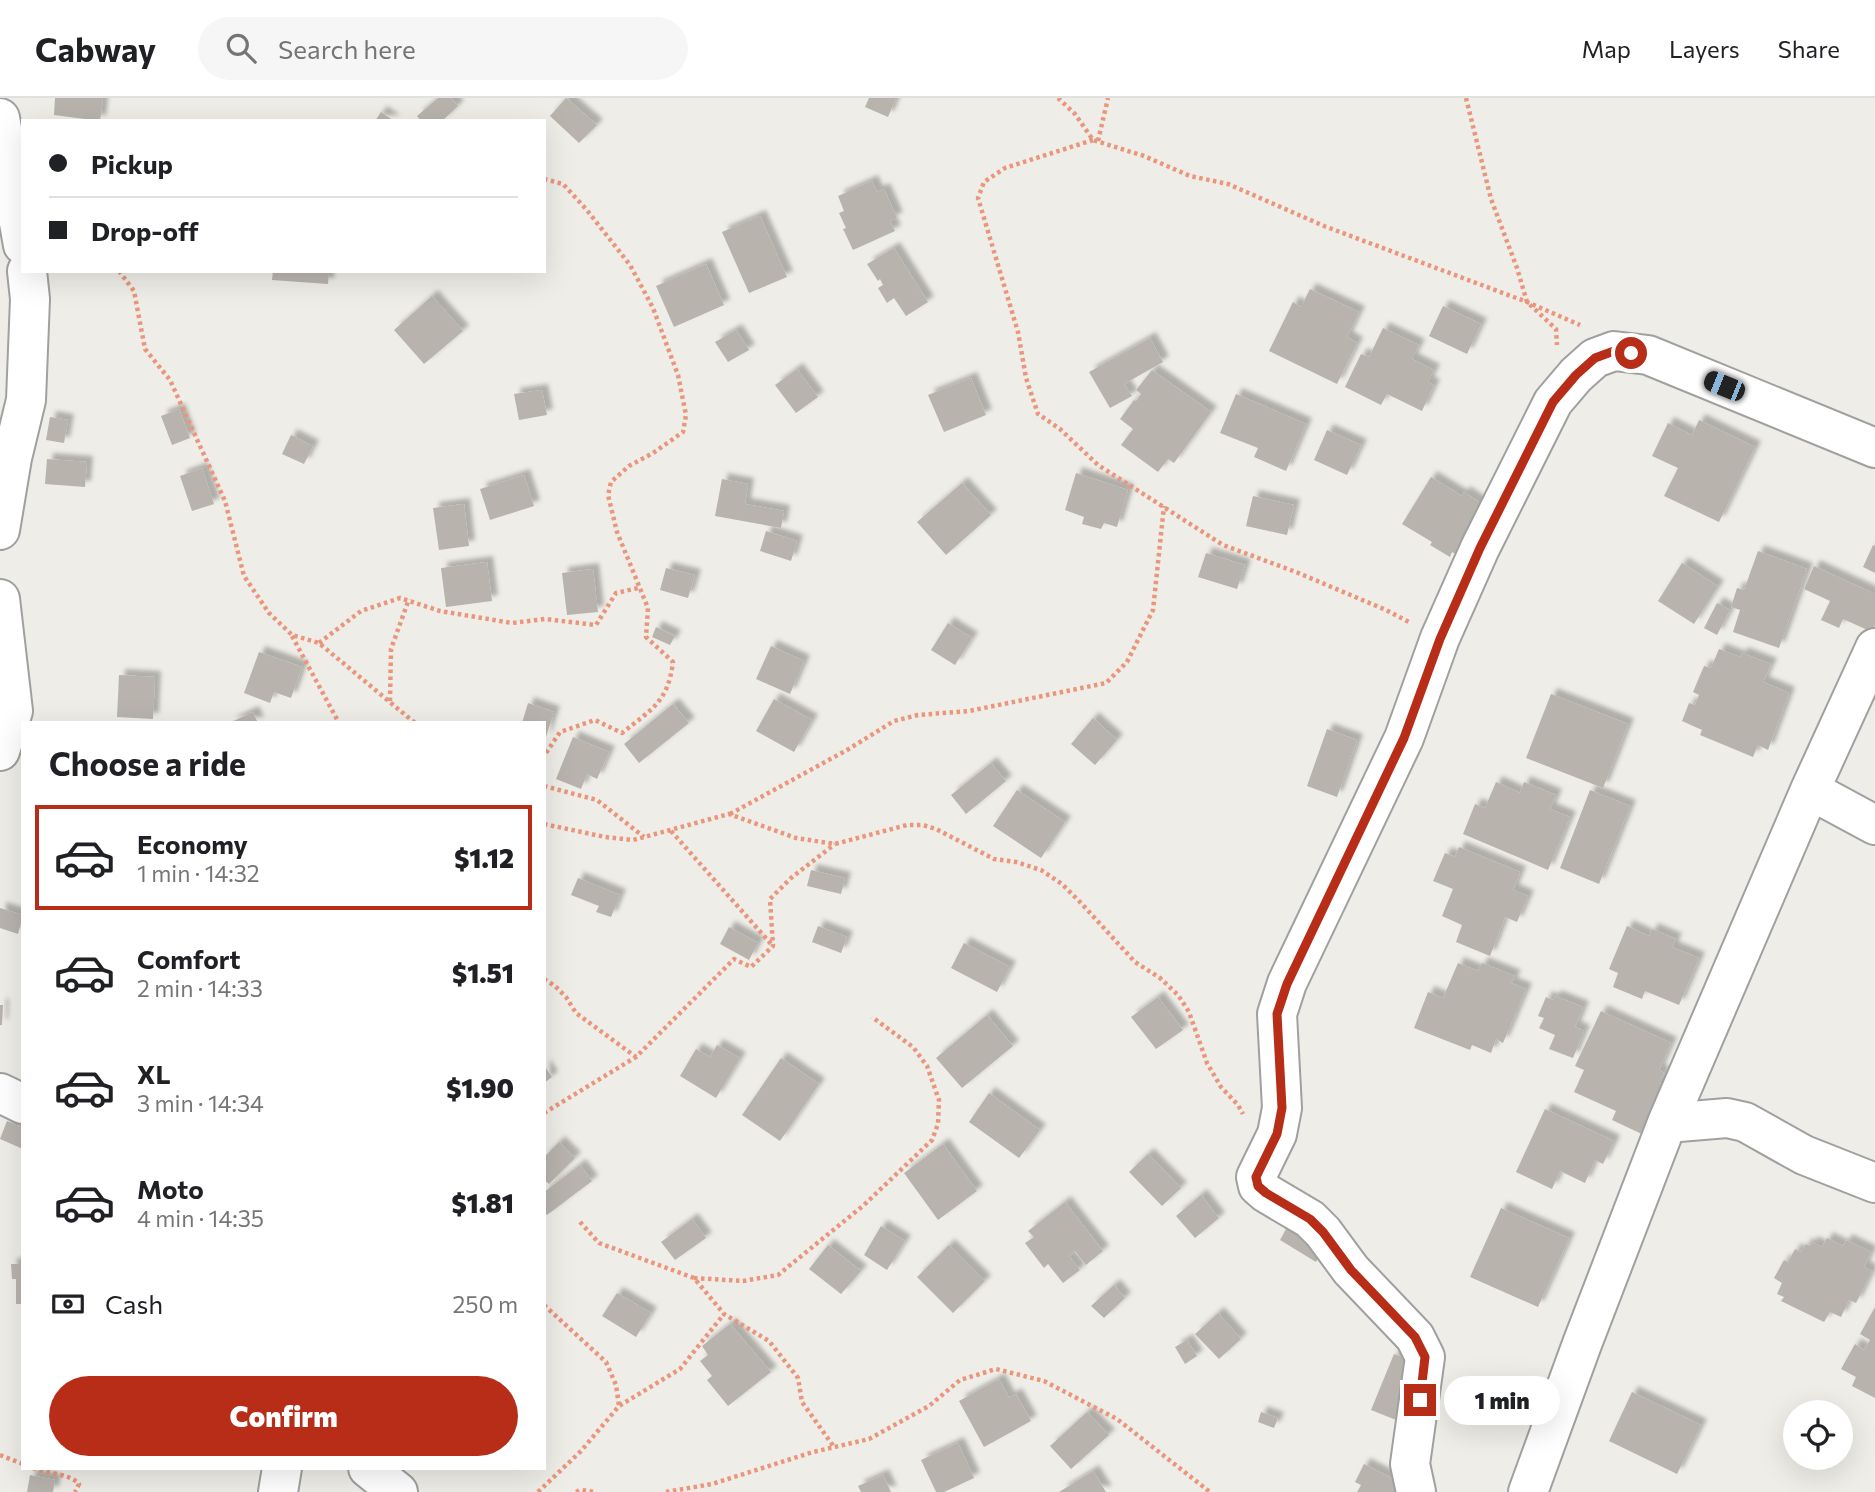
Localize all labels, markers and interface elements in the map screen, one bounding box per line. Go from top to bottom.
search box [198,17,688,80]
text: Cabway [35,28,156,69]
icon: search [222,29,260,67]
text: Search here [278,33,416,64]
text: Map [1582,34,1631,63]
text: Layers [1669,34,1740,63]
text: Share [1778,34,1840,63]
text: Pickup [91,148,173,179]
text: Drop-off [91,215,198,246]
route start [1615,337,1647,369]
car [1701,368,1748,404]
text: Choose a ride [49,743,246,783]
icon: car [53,826,116,889]
text: Economy [137,828,248,859]
text: $1.12 [454,842,514,873]
text: 1 min · 14:32 [137,859,260,887]
icon: car [53,941,116,1004]
text: Comfort [137,943,240,974]
text: $1.51 [452,957,514,988]
text: 2 min · 14:33 [137,974,263,1002]
icon: car [53,1056,116,1119]
text: XL [137,1058,171,1089]
text: $1.90 [446,1072,514,1103]
text: 3 min · 14:34 [137,1089,264,1117]
icon: car [53,1171,116,1234]
text: Moto [137,1173,204,1204]
text: $1.81 [451,1187,514,1218]
text: 4 min · 14:35 [137,1204,264,1232]
icon: cash [49,1285,87,1323]
text: Cash [105,1288,163,1319]
text: 250 m [453,1290,518,1318]
button: Confirm [49,1376,518,1456]
callout: 1 min [1444,1376,1560,1424]
route end [1404,1384,1436,1416]
text: 1 min [1474,1386,1530,1414]
map controls [1783,1400,1853,1470]
button: locate [1783,1400,1853,1470]

